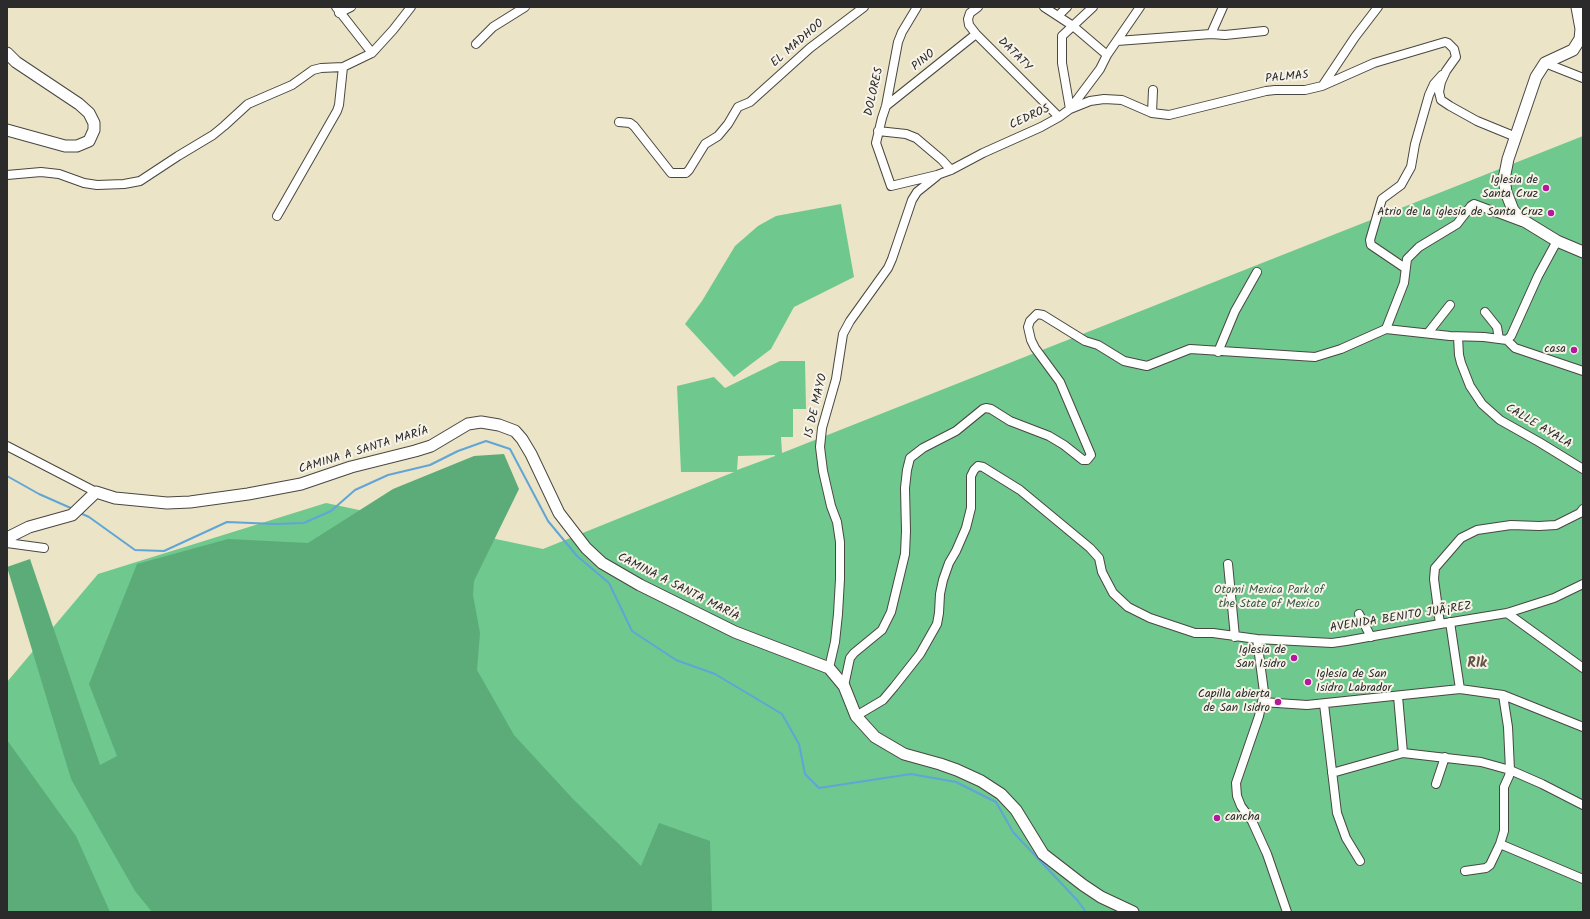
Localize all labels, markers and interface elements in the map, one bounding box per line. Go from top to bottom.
street label: EL MADHOO [769,17,827,71]
street label: DATATY [994,35,1034,75]
street label: PINO [909,47,939,75]
street label: DOLORES [862,66,888,118]
street label: PALMAS [1265,69,1309,87]
street label: CEDROS [1008,102,1052,134]
place label: Iglesia de Santa Cruz [1482,174,1538,202]
marker: Iglesia de Santa Cruz [1541,183,1551,193]
place label: Atrio de la iglesia de Santa Cruz [1377,206,1543,220]
marker: Atrio de la iglesia de Santa Cruz [1546,208,1556,218]
place label: casa [1544,343,1566,357]
marker: casa [1569,345,1579,355]
street label: 15 DE MAYO [803,372,831,440]
street label: CALLE AYALA [1502,402,1574,452]
street label: CAMINA A SANTA MARÍA [297,424,431,478]
street label: CAMINA A SANTA MARÍA [615,551,741,625]
park label: Otomi Mexica Park of the State of Mexico [1214,584,1324,612]
street label: AVENIDA BENITO JUÃ¡REZ [1329,600,1473,636]
place label: Iglesia de San Isidro [1236,644,1286,672]
marker: Iglesia de San Isidro [1289,653,1299,663]
district label: R1k [1467,657,1487,673]
place label: Iglesia de San Isidro Labrador [1316,668,1391,696]
marker: Iglesia de San Isidro Labrador [1303,677,1313,687]
place label: Capilla abierta de San Isidro [1198,688,1270,716]
marker: Capilla abierta de San Isidro [1273,697,1283,707]
place label: cancha [1225,811,1260,825]
marker: cancha [1212,813,1222,823]

